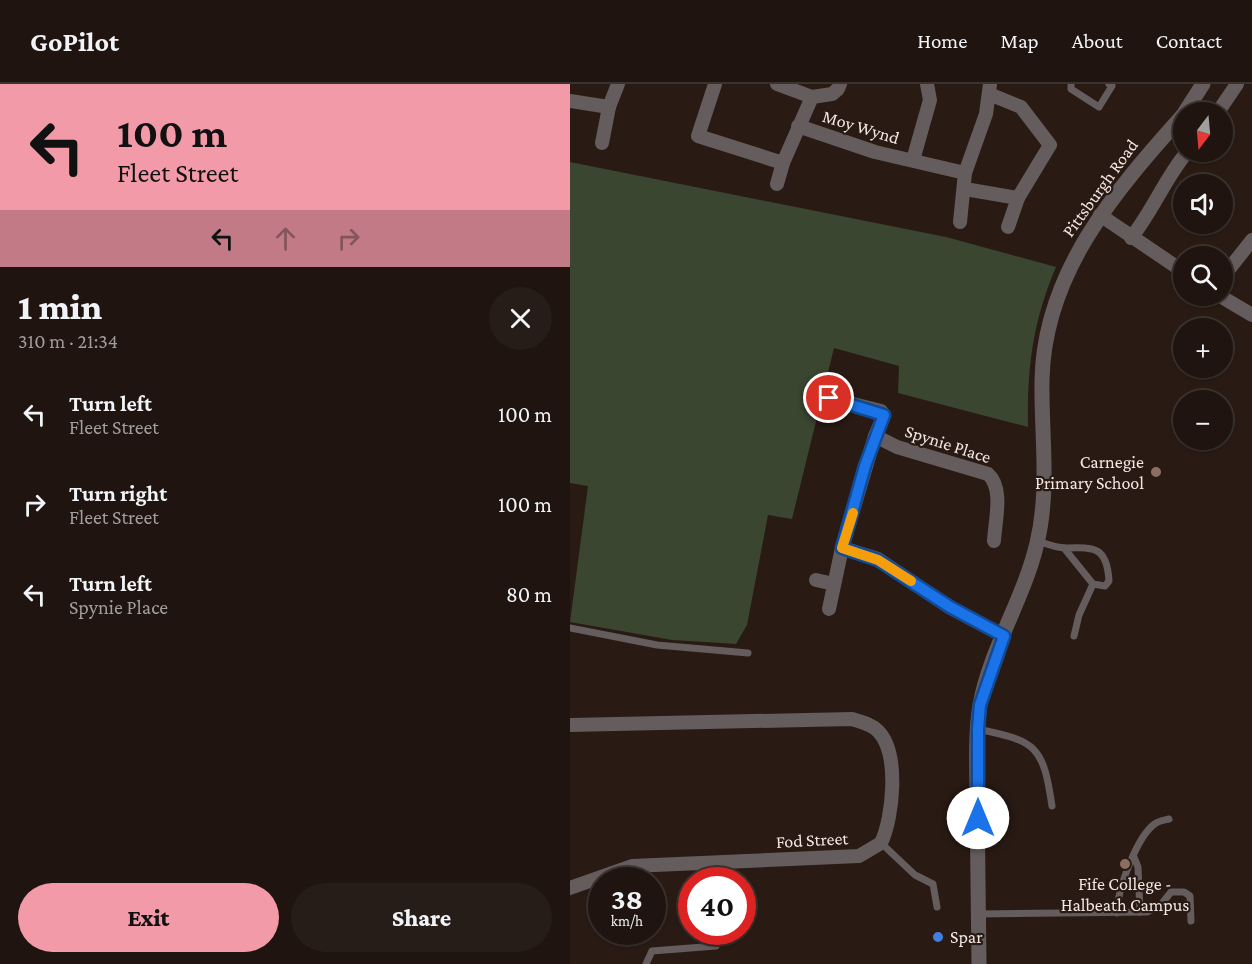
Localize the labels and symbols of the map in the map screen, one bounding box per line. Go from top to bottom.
north arrow [1173,102,1233,162]
street label: Moy Wynd [820,106,902,148]
street label: Pittsburgh Road [1058,135,1142,241]
pin [803,372,854,423]
street label: Spynie Place [902,421,994,467]
place label: Carnegie Primary School [1035,452,1144,493]
marker: Carnegie Primary School [1149,465,1163,479]
position arrow [946,786,1010,850]
street label: Fod Street [775,828,850,852]
marker: Fife College - Halbeath Campus [1118,857,1132,871]
speed limit sign: 40 [678,867,756,945]
place label: Fife College - Halbeath Campus [1061,874,1189,915]
place label: Spar [950,927,983,947]
marker: Spar [931,930,945,944]

